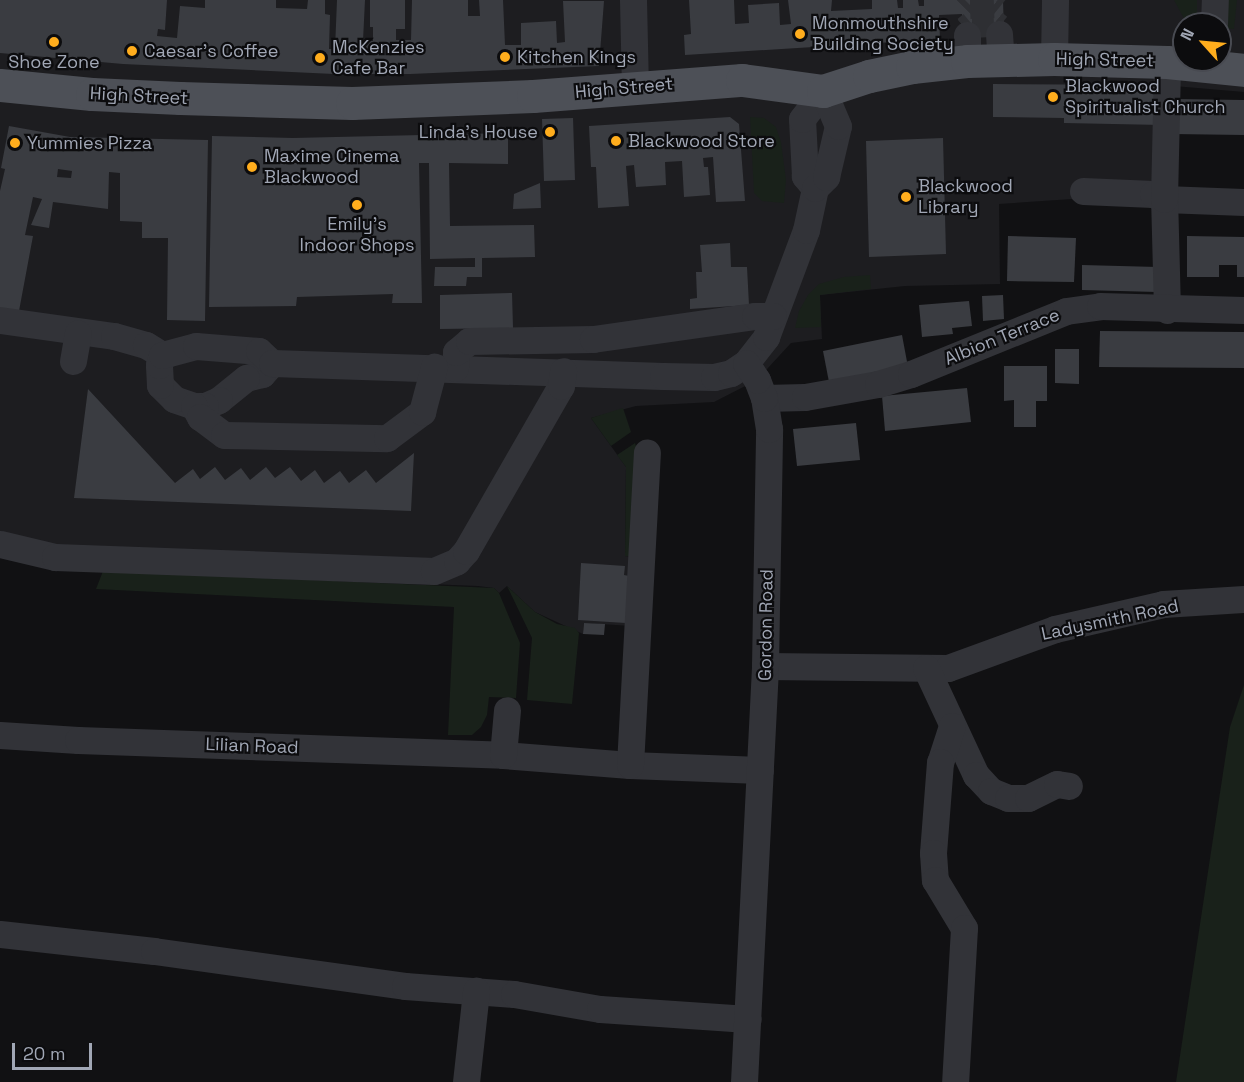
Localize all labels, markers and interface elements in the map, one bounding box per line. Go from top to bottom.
north arrow [1172,12,1232,72]
place label: Monmouthshire Building Society [812,13,954,56]
text: N [1176,25,1199,44]
marker: Monmouthshire Building Society [793,27,807,41]
marker: Shoe Zone [47,35,61,49]
place label: McKenzies Cafe Bar [332,37,425,80]
place label: Caesar's Coffee [144,40,278,62]
marker: Caesar's Coffee [125,44,139,58]
place label: Kitchen Kings [517,46,636,68]
street label: High Street [1056,48,1154,72]
marker: Kitchen Kings [498,50,512,64]
place label: Shoe Zone [8,51,100,73]
marker: McKenzies Cafe Bar [313,51,327,65]
street label: High Street [574,73,674,103]
place label: Blackwood Spiritualist Church [1065,76,1226,118]
street label: High Street [89,83,189,109]
marker: Blackwood Spiritualist Church [1046,90,1060,104]
place label: Linda's House [419,121,538,143]
marker: Linda's House [543,125,557,139]
place label: Blackwood Store [628,130,775,152]
place label: Yummies Pizza [27,132,152,154]
marker: Blackwood Store [609,134,623,148]
marker: Yummies Pizza [8,136,22,150]
place label: Maxime Cinema Blackwood [264,146,399,188]
marker: Maxime Cinema Blackwood [245,160,259,174]
place label: Blackwood Library [918,176,1013,219]
marker: Blackwood Library [899,190,913,204]
marker: Emily's Indoor Shops [350,198,364,212]
place label: Emily's Indoor Shops [300,214,414,256]
street label: Albion Terrace [941,304,1063,370]
street label: Gordon Road [754,569,778,681]
street label: Ladysmith Road [1039,595,1181,645]
street label: Lilian Road [205,734,299,758]
scale bar [15,1031,94,1069]
text: 20 m [23,1042,66,1065]

